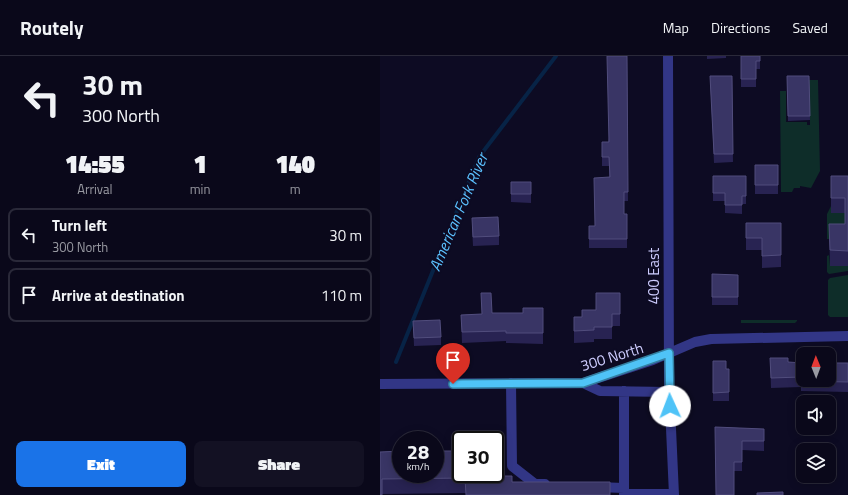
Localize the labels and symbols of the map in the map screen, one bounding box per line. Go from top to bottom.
water label: American Fork River [422,148,494,275]
street label: 400 East [642,247,665,304]
street label: 300 North [577,336,646,377]
pin [436,343,470,384]
north arrow [796,347,836,387]
position arrow [649,385,691,427]
speed limit sign: 30 [452,431,504,483]

